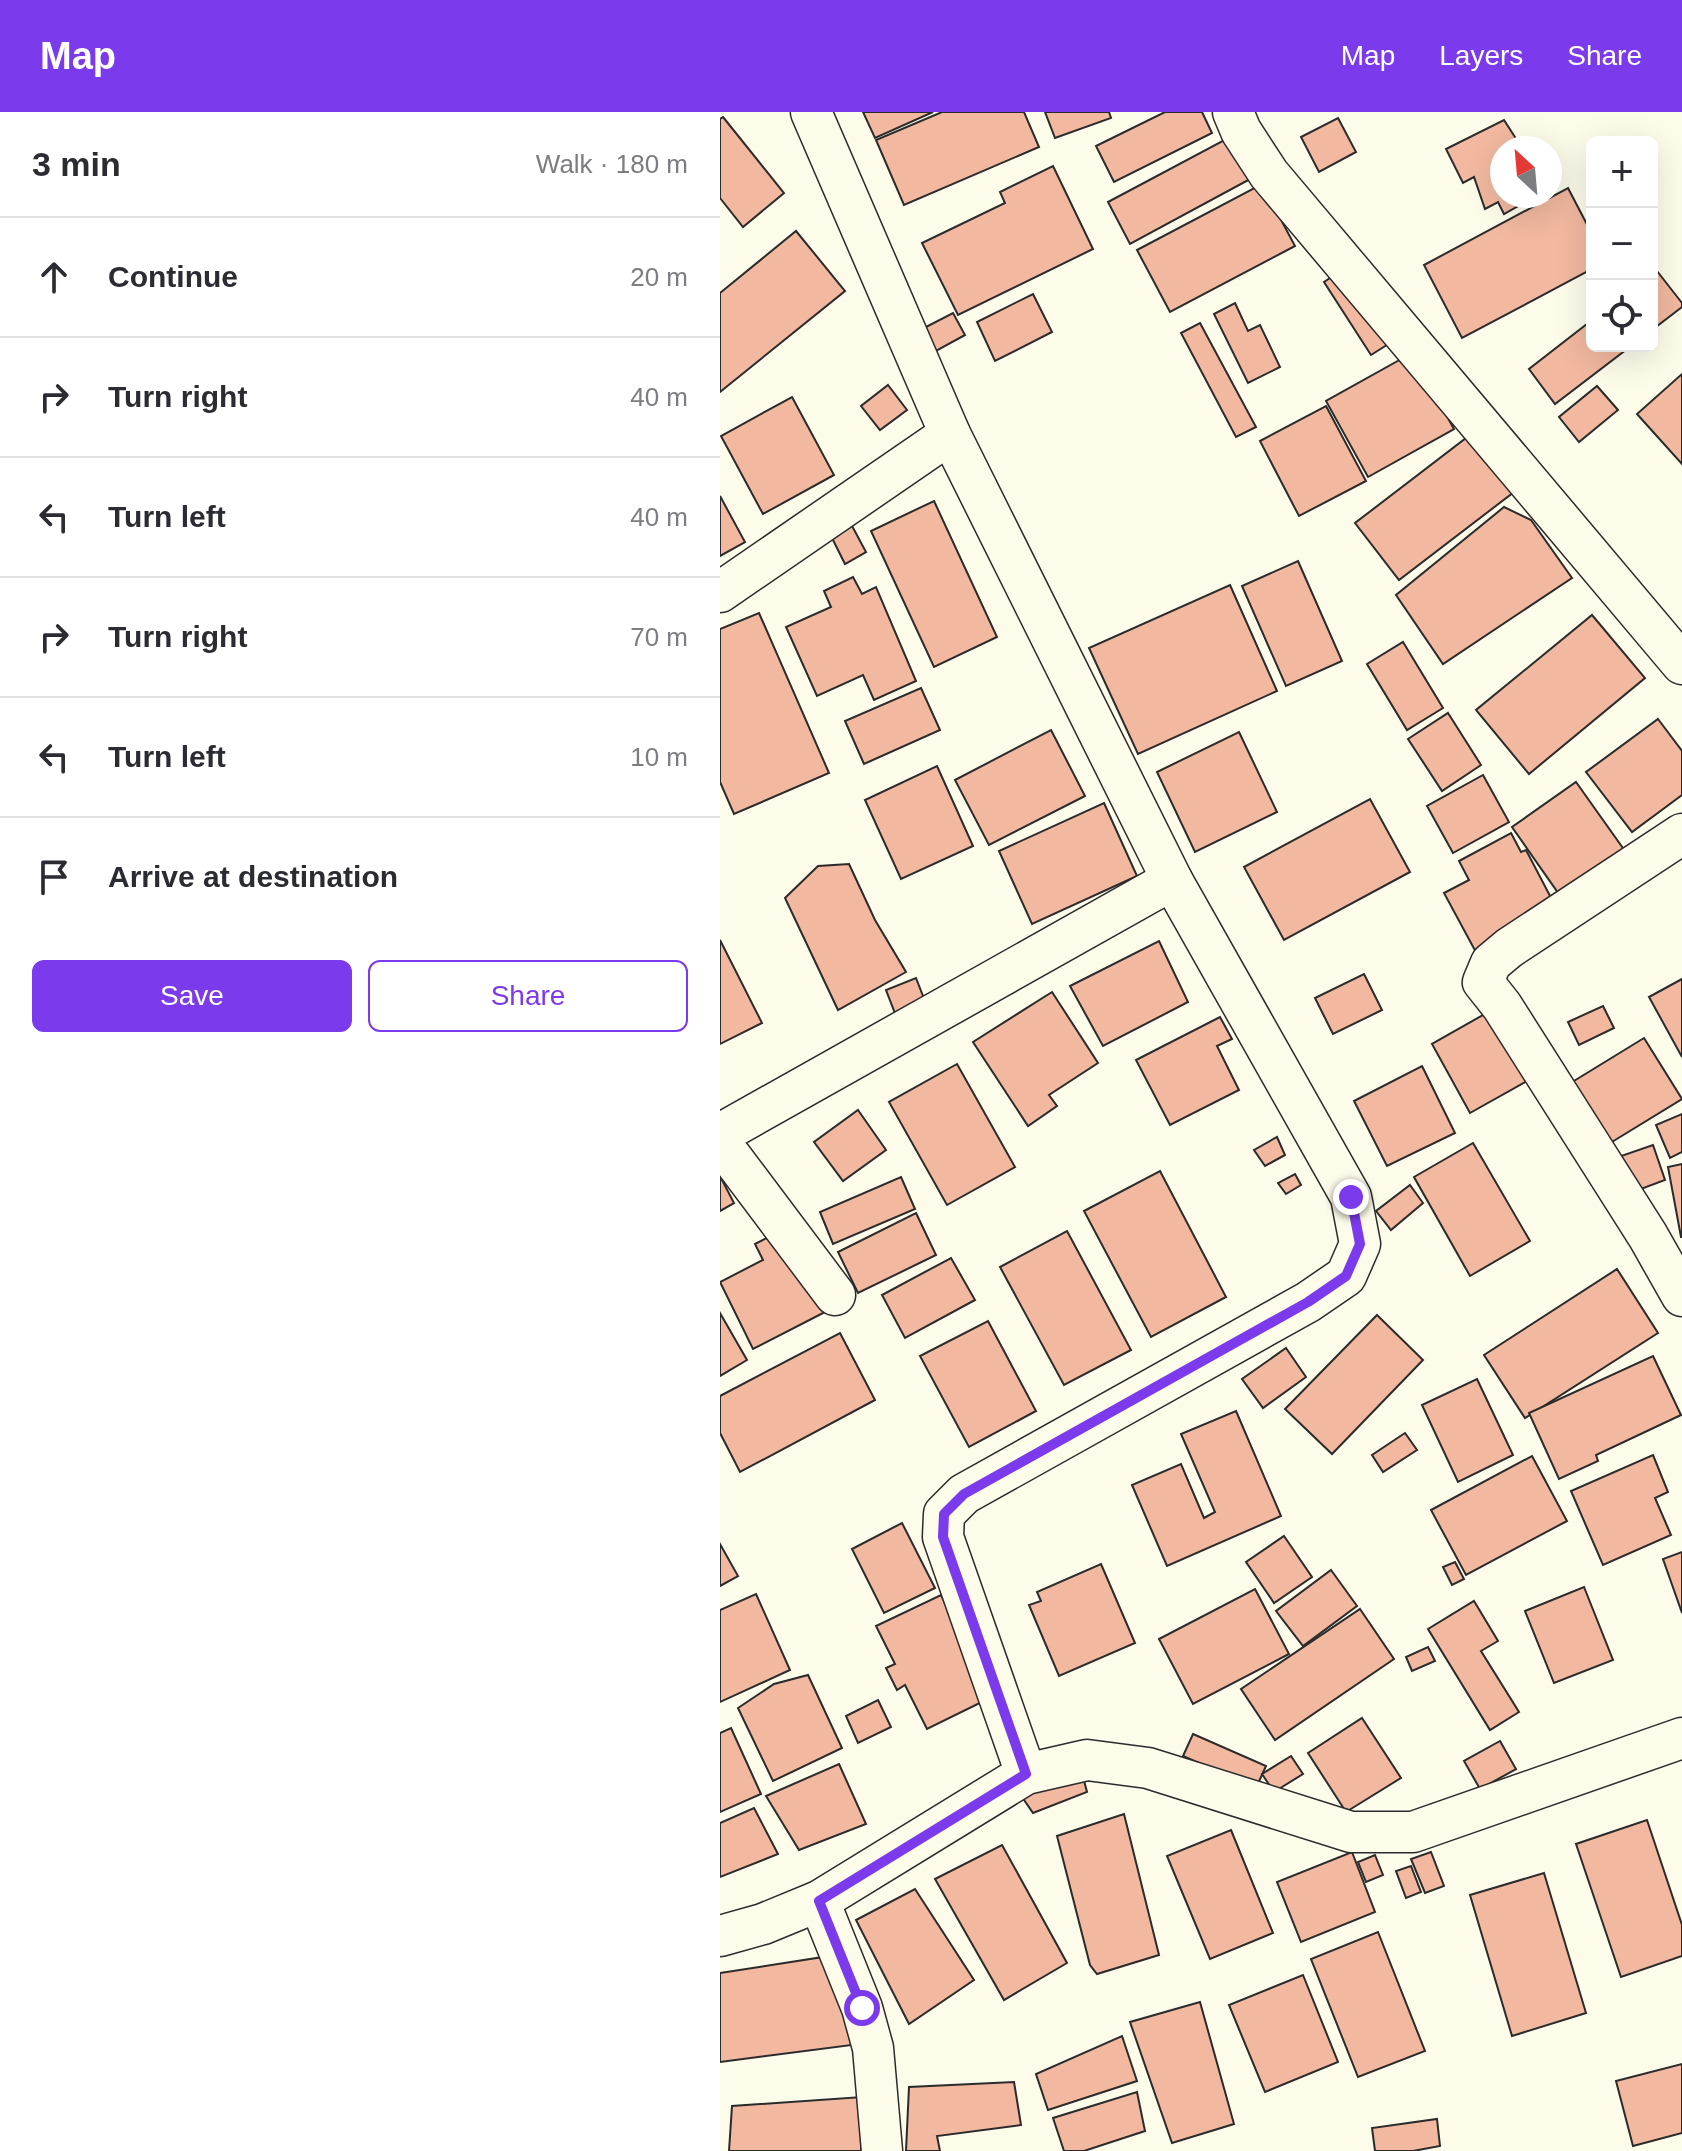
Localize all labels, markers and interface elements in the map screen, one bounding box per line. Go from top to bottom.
text: Map [40,35,116,77]
text: Map [1341,40,1395,71]
text: Layers [1439,40,1523,71]
text: Share [1567,40,1642,71]
north arrow [1490,136,1562,208]
map controls [1586,136,1658,352]
button: + [1586,136,1658,208]
text: 3 min [32,145,121,183]
text: Walk · 180 m [536,149,688,179]
button: − [1586,208,1658,280]
icon: ahead [32,255,76,299]
text: Continue [108,260,238,293]
text: 20 m [630,262,688,292]
button: locate [1586,280,1658,352]
icon: right [32,375,76,419]
text: Turn right [108,380,247,413]
text: 40 m [630,382,688,412]
icon: left [32,495,76,539]
text: Turn left [108,500,226,533]
text: 40 m [630,502,688,532]
icon: right [32,615,76,659]
text: Turn right [108,620,247,653]
text: 70 m [630,622,688,652]
icon: left [32,735,76,779]
text: Turn left [108,740,226,773]
text: 10 m [630,742,688,772]
icon: arrive [32,855,76,899]
text: Arrive at destination [108,860,398,893]
button: Save [32,960,352,1032]
button: Share [368,960,688,1032]
route end [1333,1179,1369,1215]
route start [844,1990,880,2026]

